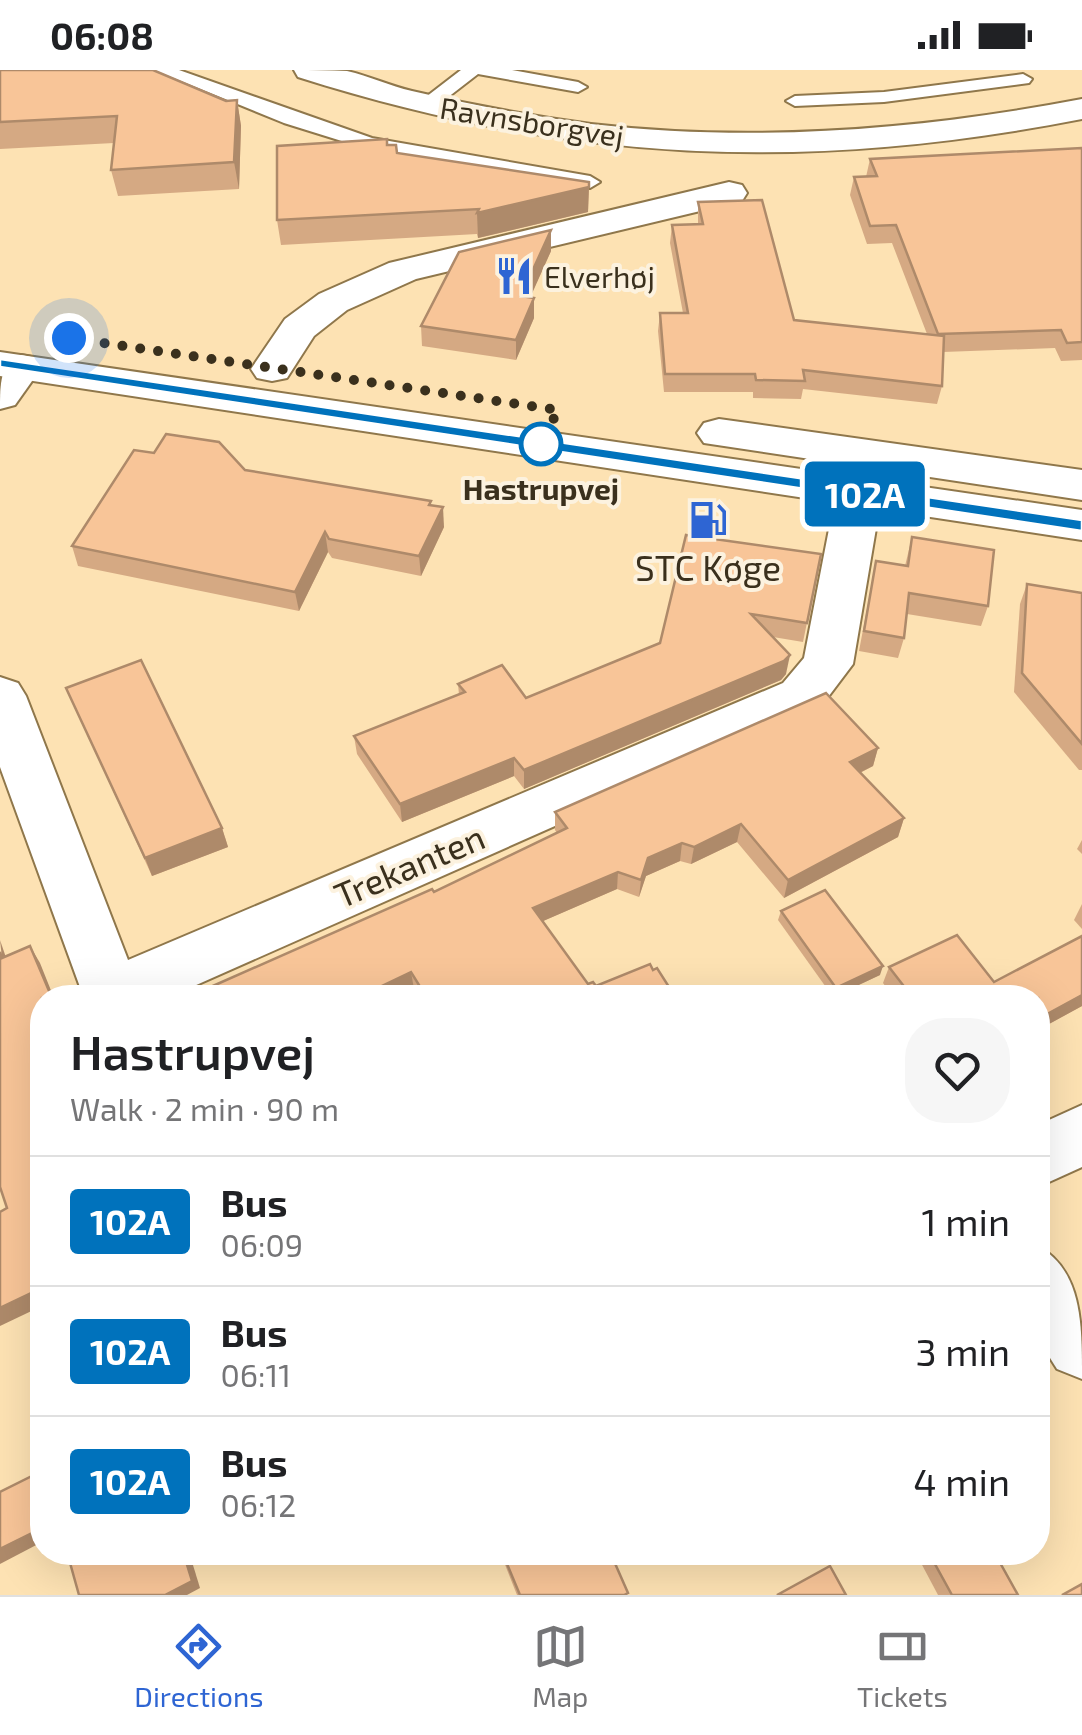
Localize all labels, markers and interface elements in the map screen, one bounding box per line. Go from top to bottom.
text: 06:08 [50,12,154,58]
street label: Ravnsborgvej [437,89,627,153]
restaurant icon: Elverhøj [493,255,535,297]
place label: Elverhøj [544,258,655,294]
your location [44,313,94,363]
marker: Hastrupvej [520,423,562,465]
line badge: 102A [795,462,935,526]
place label: Hastrupvej [463,470,619,506]
text: 102A [825,473,905,515]
fuel station icon: STC Køge [687,499,729,541]
place label: STC Køge [635,546,781,588]
street label: Trekanten [327,815,491,915]
button: heart [905,1018,1010,1123]
text: Hastrupvej [70,1022,315,1080]
text: Walk · 2 min · 90 m [70,1089,339,1127]
text: Bus [220,1179,287,1225]
text: 1 min [922,1198,1010,1244]
text: 102A [90,1200,170,1242]
text: 06:09 [220,1225,303,1263]
text: Bus [220,1309,287,1355]
text: 3 min [916,1328,1010,1374]
text: 102A [90,1330,170,1372]
text: 06:11 [220,1355,291,1393]
text: Bus [220,1439,287,1485]
text: 4 min [913,1458,1010,1504]
text: 102A [90,1460,170,1502]
text: 06:12 [220,1485,296,1523]
tab: Directions [134,1619,263,1713]
tab: Map [532,1619,588,1713]
tab: Tickets [857,1619,948,1713]

